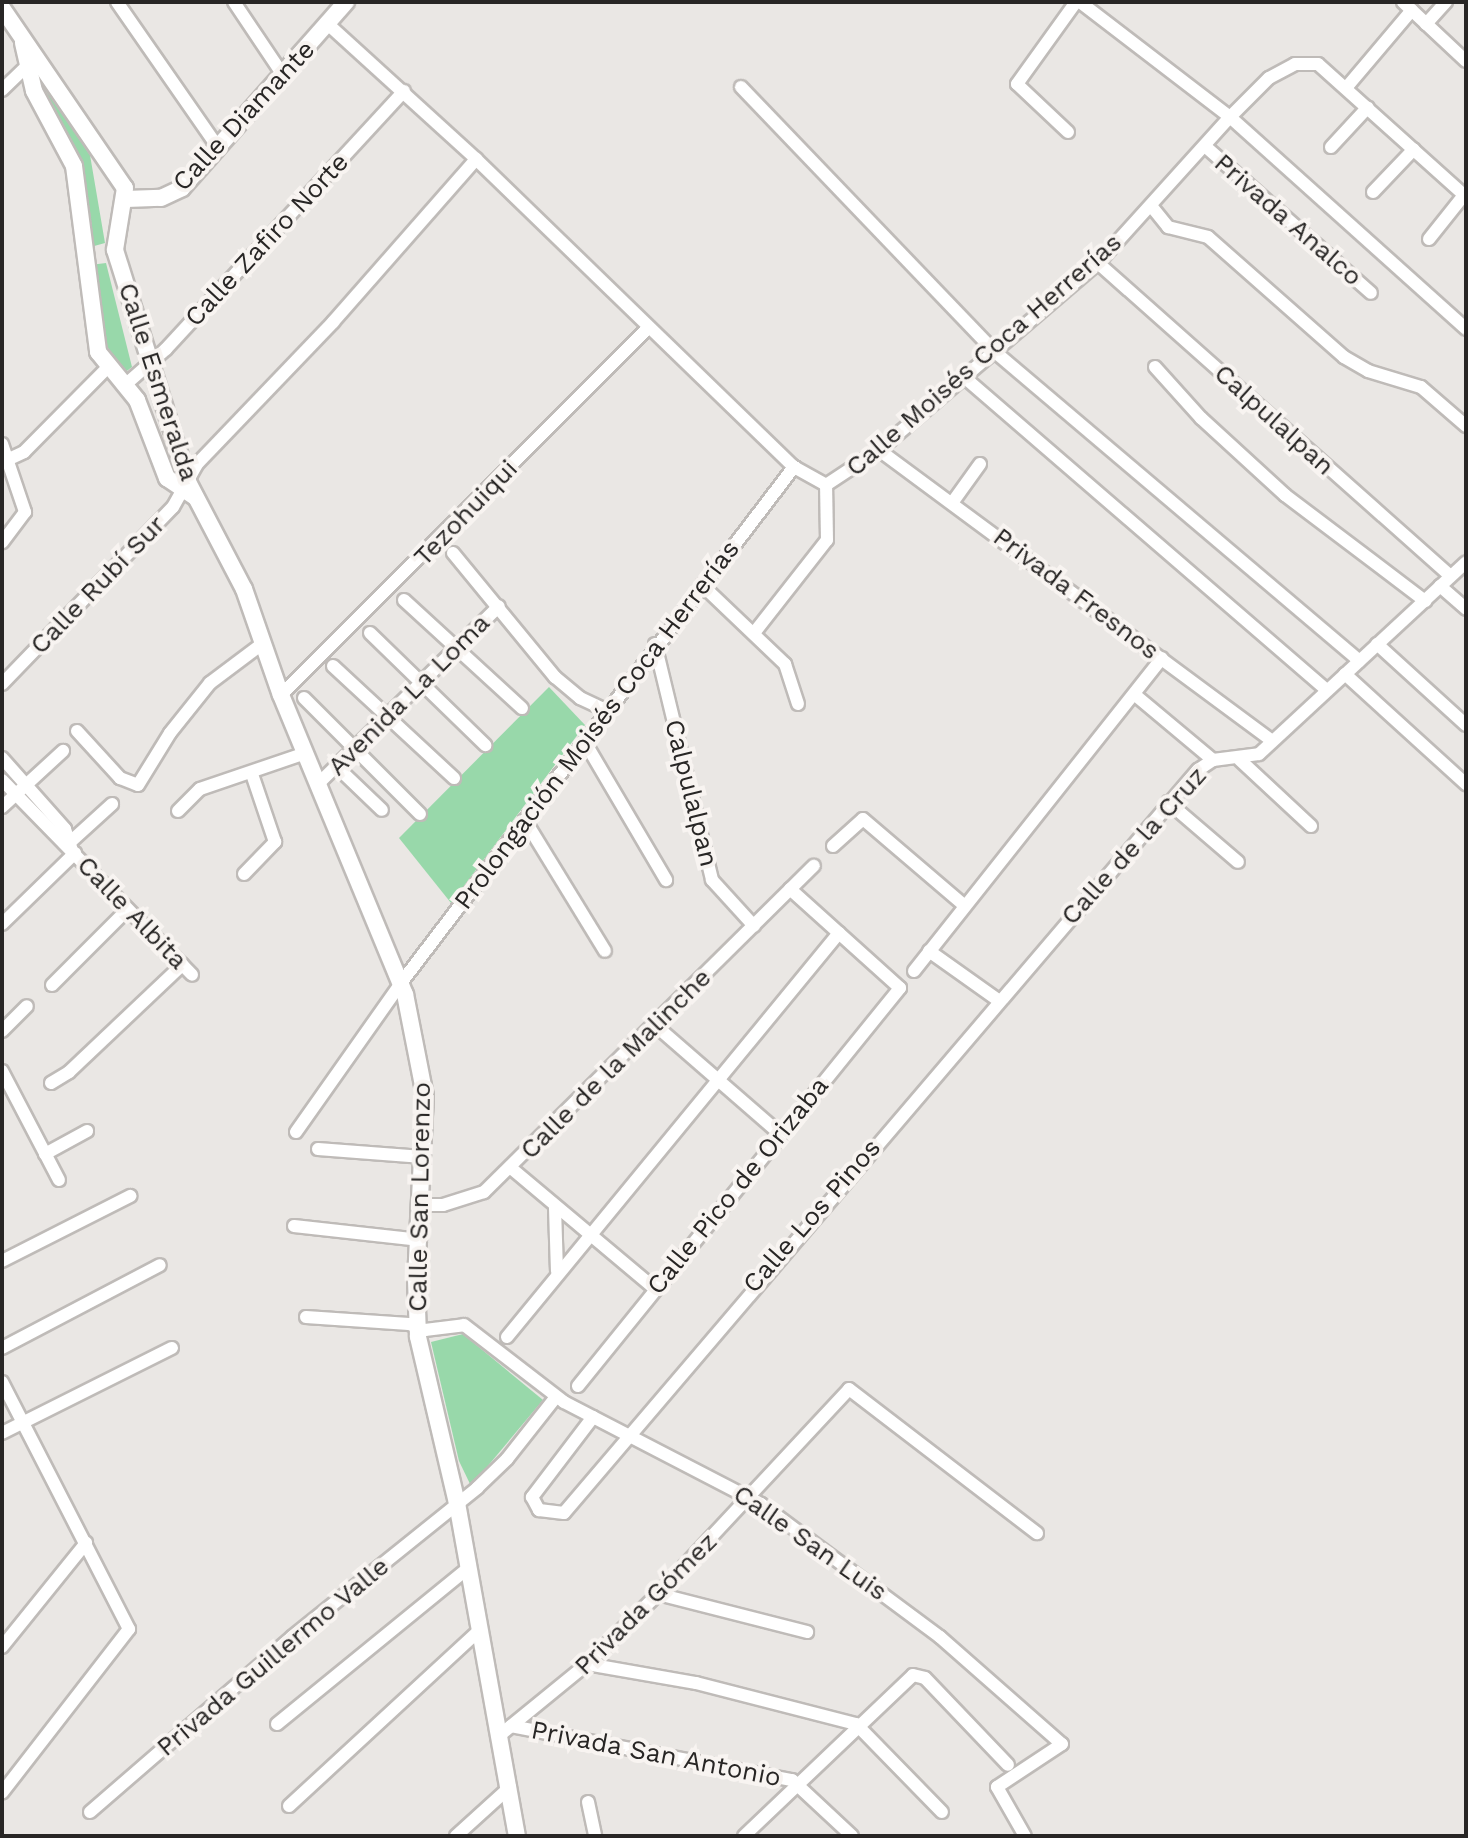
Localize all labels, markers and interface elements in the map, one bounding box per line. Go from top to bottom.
street label: Calle Diamante [166,34,322,198]
street label: Calle Zafiro Norte [179,147,355,333]
street label: Privada Analco [1207,147,1369,293]
street label: Calle Moisés Coca Herrerías [840,227,1128,483]
street label: Calle Esmeralda [111,279,205,485]
street label: Calpulalpan [1208,358,1340,482]
street label: Tezohuiqui [408,453,524,573]
street label: Calle Rubí Sur [24,509,172,661]
street label: Privada Fresnos [987,521,1165,667]
street label: Prolongación Moisés Coca Herrerías [448,534,746,916]
street label: Avenida La Loma [321,607,497,783]
street label: Calpulalpan [658,716,724,870]
street label: Calle de la Cruz [1055,760,1213,932]
street label: Calle Albita [70,850,194,976]
street label: Calle de la Malinche [514,962,718,1166]
street label: Calle Pico de Orizaba [641,1071,835,1301]
street label: Calle San Lorenzo [402,1082,438,1312]
street label: Calle Los Pinos [737,1133,887,1299]
street label: Calle San Luis [727,1479,893,1607]
street label: Privada Gómez [568,1526,724,1682]
street label: Privada Guillermo Valle [150,1550,396,1764]
street label: Privada San Antonio [528,1714,784,1794]

